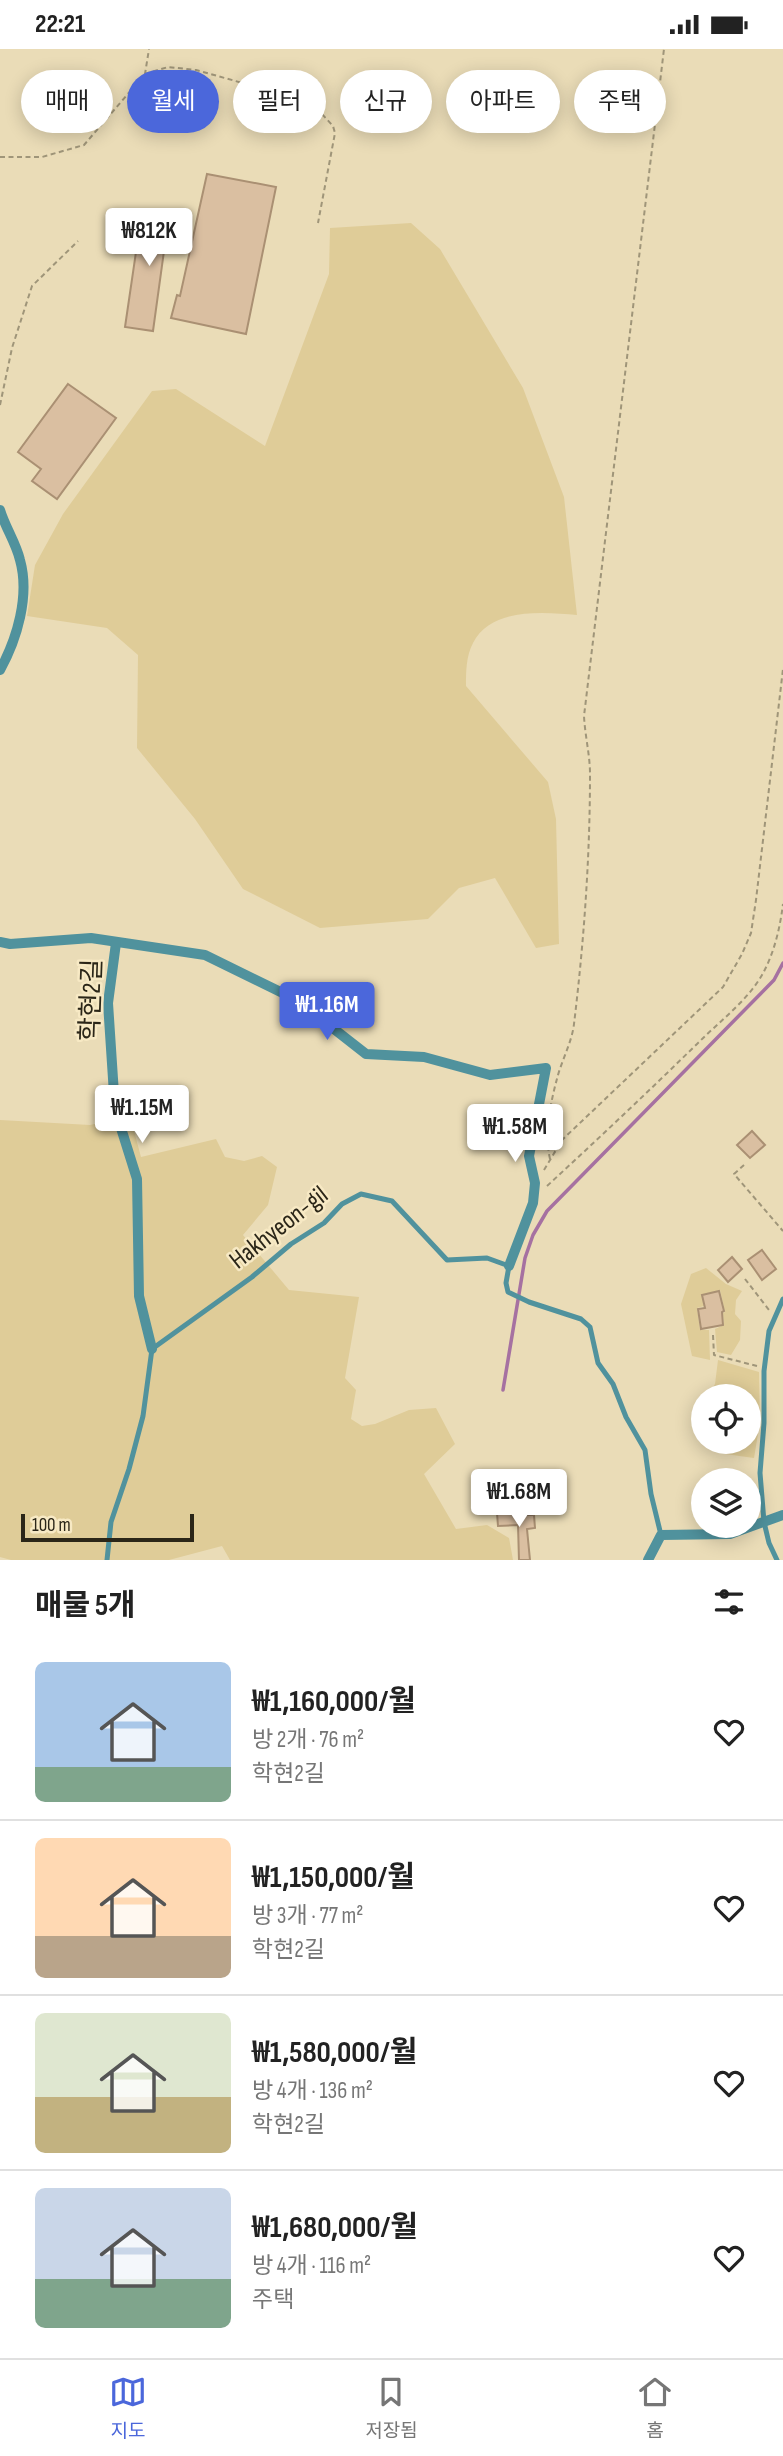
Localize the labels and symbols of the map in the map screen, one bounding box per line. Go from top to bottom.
pin: ₩812K [100,209,198,268]
street label: 학현2길 [75,958,109,1042]
pin: ₩1.16M [270,983,384,1042]
pin: ₩1.15M [85,1085,199,1145]
pin: ₩1.58M [458,1105,572,1164]
street label: Hakhyeon-gil [224,1180,334,1276]
pin: ₩1.68M [462,1469,576,1529]
scale bar [21,1511,194,1543]

